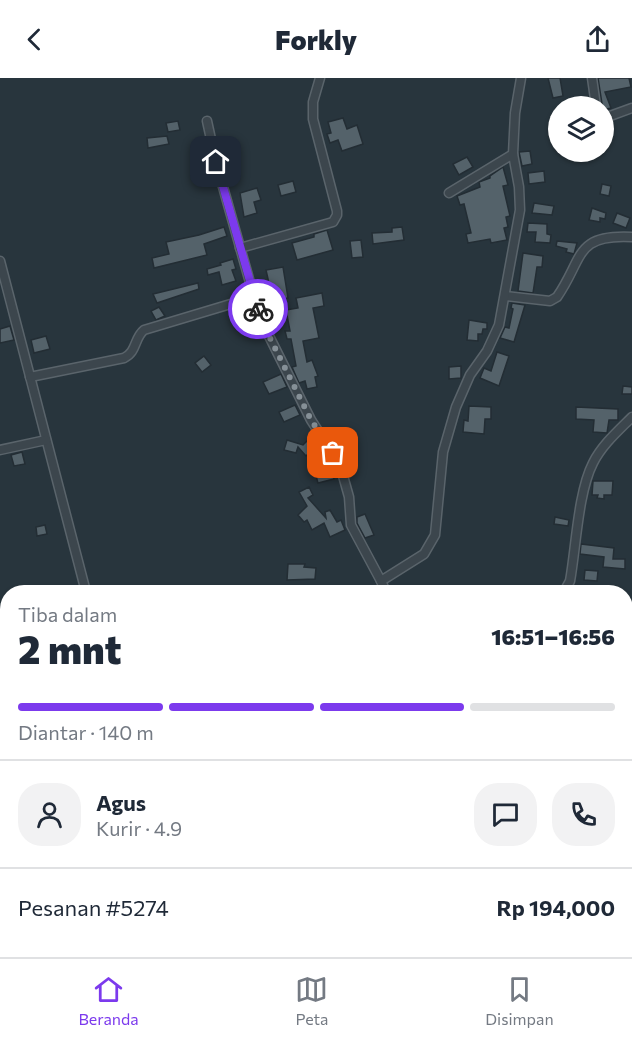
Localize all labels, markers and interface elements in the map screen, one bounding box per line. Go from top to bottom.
icon: back [18,23,51,56]
text: Forkly [275,23,357,56]
icon: share [581,23,614,56]
map controls [548,96,614,162]
button: layers [548,96,614,162]
pin [190,136,241,187]
icon: home [199,145,232,178]
courier [228,279,288,339]
icon: bike [242,293,275,326]
pin [307,427,358,478]
icon: bag [316,436,349,469]
text: Tiba dalam [18,602,117,626]
text: 16:51–16:56 [491,623,615,650]
text: 2 mnt [18,624,121,672]
text: Diantar · 140 m [18,720,154,744]
button: person [18,783,81,846]
button: chat [474,783,537,846]
button: phone [552,783,615,846]
text: Agus [96,789,146,816]
text: Kurir · 4.9 [96,816,182,840]
text: Pesanan #5274 [18,894,169,921]
text: Rp 194,000 [497,894,615,921]
tab: Beranda [78,973,139,1028]
tab: Peta [295,973,328,1028]
tab: Disimpan [485,973,554,1028]

